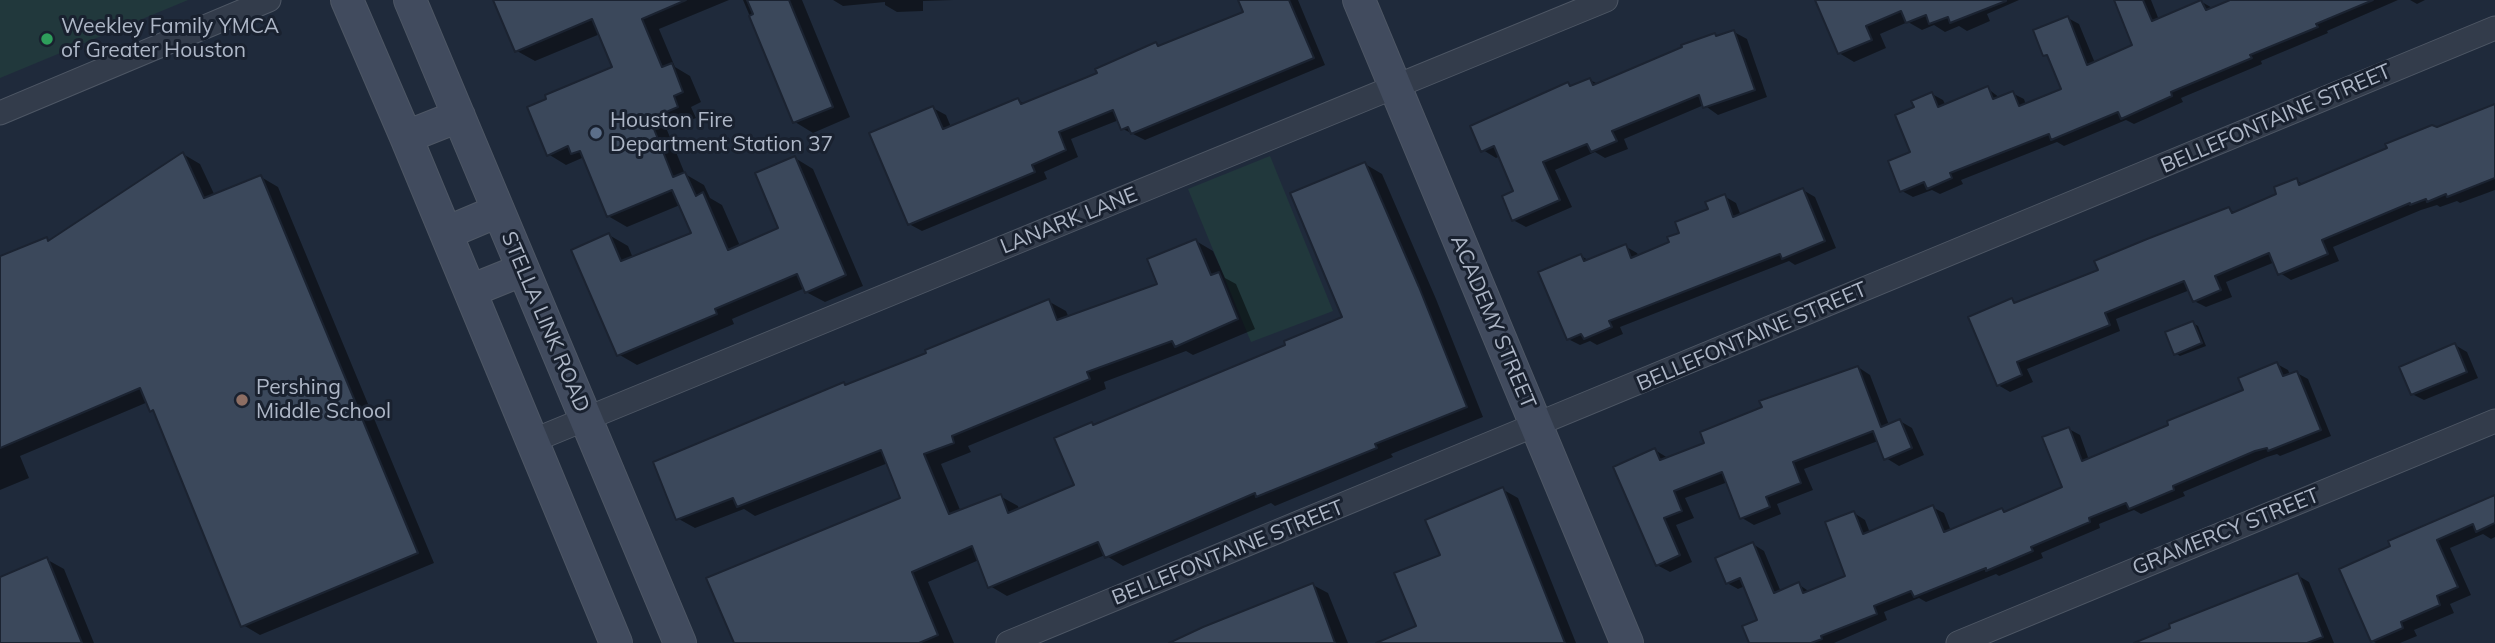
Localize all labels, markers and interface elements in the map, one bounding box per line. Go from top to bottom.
place label: Weekley Family YMCA of Greater Houston [61,14,279,64]
marker: Weekley Family YMCA of Greater Houston [39,31,55,47]
street label: BELLEFONTAINE STREET [2157,59,2395,179]
place label: Houston Fire Department Station 37 [610,108,833,158]
marker: Houston Fire Department Station 37 [588,125,604,141]
street label: LANARK LANE [997,182,1141,260]
street label: STELLA LINK ROAD [495,228,595,416]
street label: ACADEMY STREET [1445,231,1541,413]
street label: BELLEFONTAINE STREET [1633,277,1871,397]
place label: Pershing Middle School [256,375,391,425]
marker: Pershing Middle School [234,392,250,408]
street label: GRAMERCY STREET [2129,483,2323,581]
street label: BELLEFONTAINE STREET [1108,495,1348,611]

